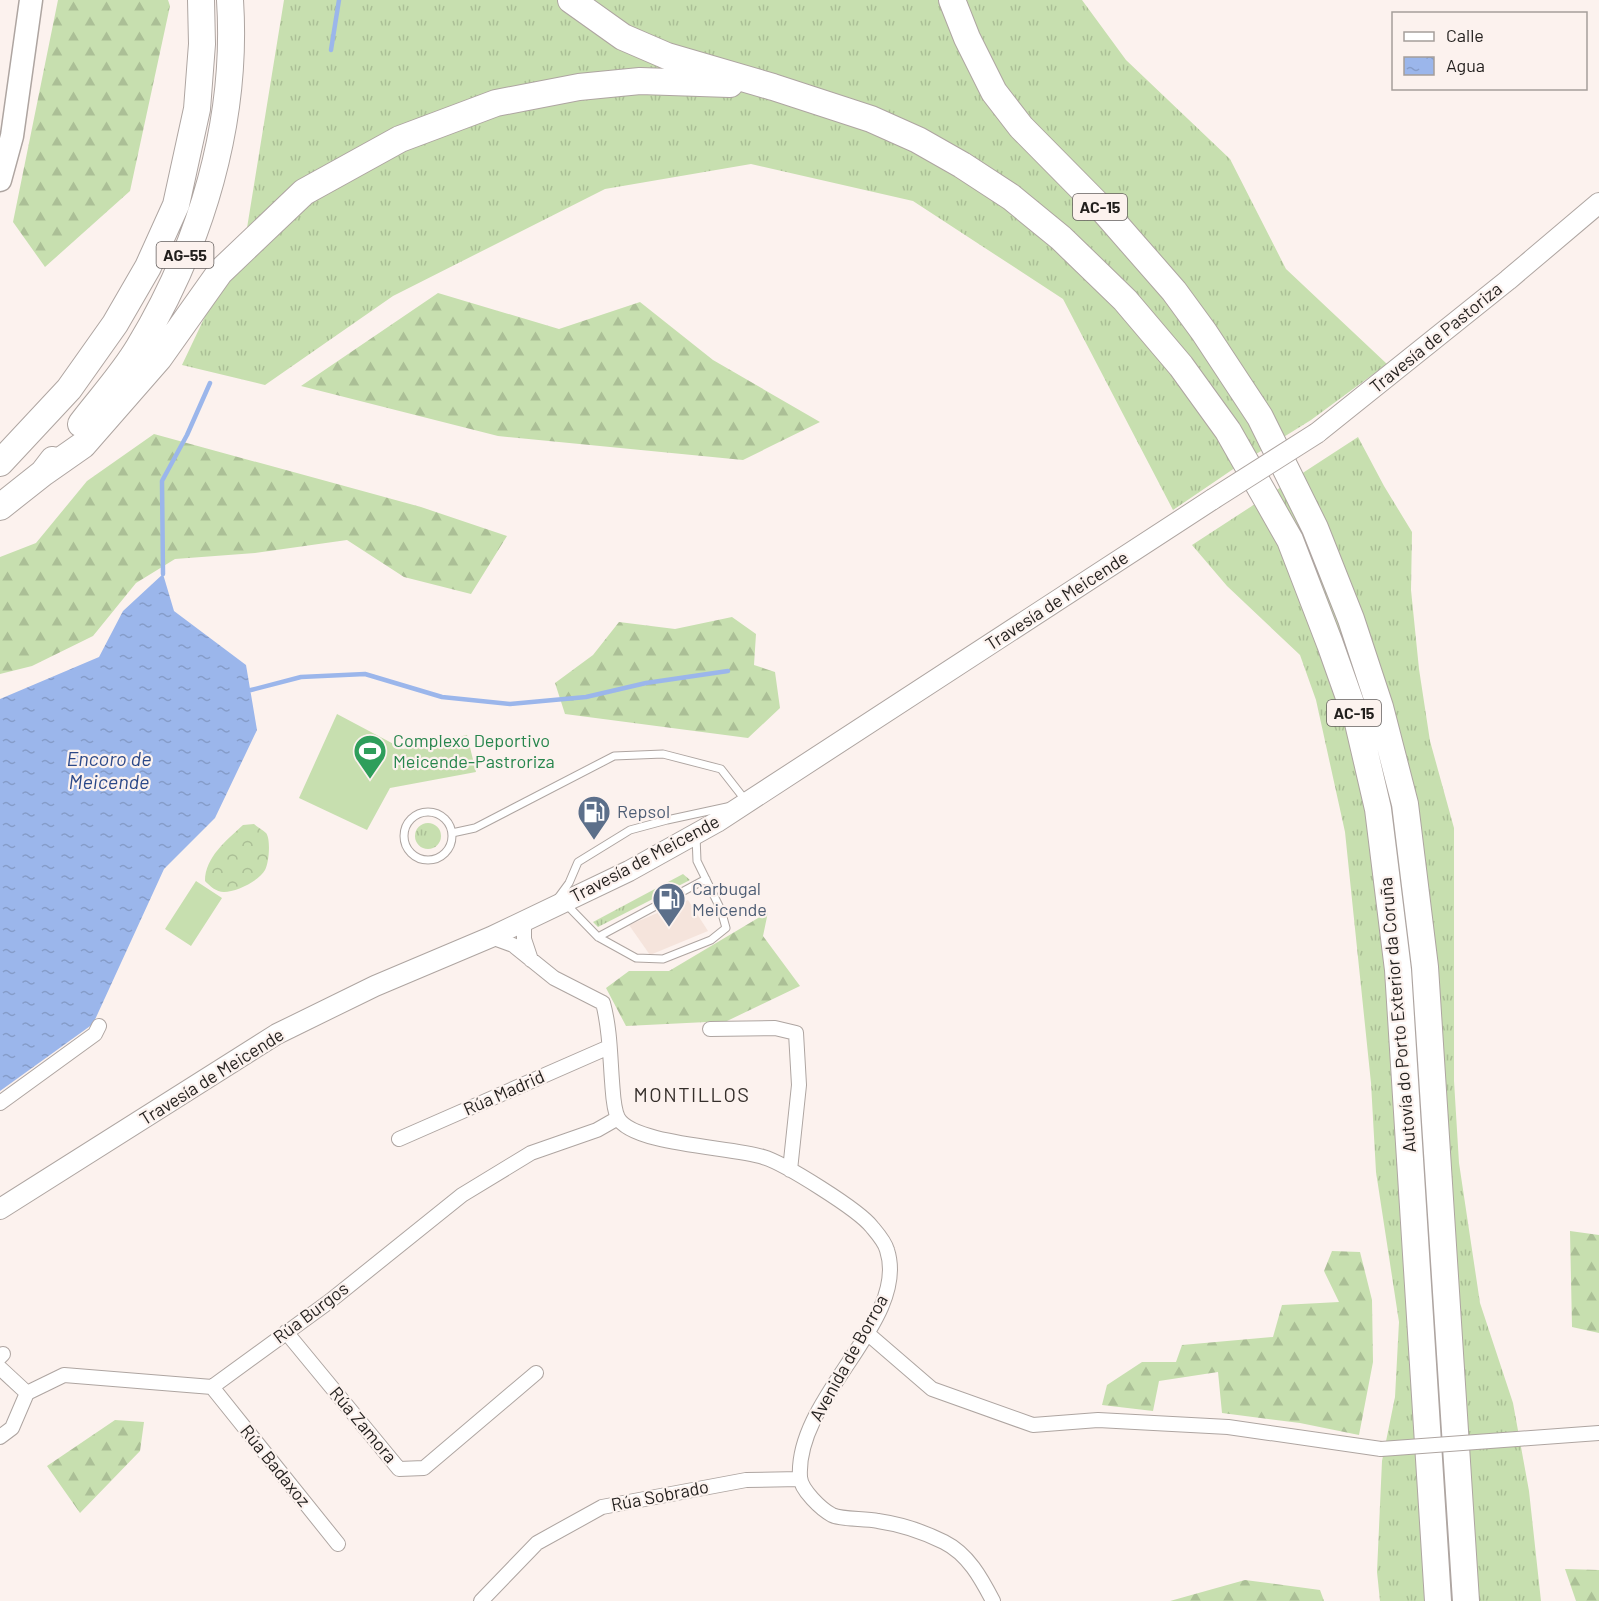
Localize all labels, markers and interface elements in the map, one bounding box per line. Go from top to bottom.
legend [1392,12,1587,90]
text: Calle [1446,24,1484,46]
text: Agua [1446,54,1485,76]
road number: AC-15 [1073,194,1127,220]
road number: AG-55 [156,242,213,268]
street label: Travesía de Pastoriza [1365,277,1506,397]
street label: Travesía de Meicende [981,546,1132,655]
road number: AC-15 [1327,700,1381,726]
place label: Complexo Deportivo Meicende-Pastroriza [393,729,555,772]
sports icon: Complexo Deportivo Meicende-Pastroriza [352,733,388,780]
water label: Encoro de Meicende [67,746,152,793]
fuel station icon: Repsol [576,794,612,841]
place label: Repsol [617,800,670,822]
street label: Travesía de Meicende [566,809,723,907]
place label: Carbugal Meicende [692,877,767,920]
street label: Autovía do Porto Exterior da Coruña [1374,877,1420,1154]
fuel station icon: Carbugal Meicende [651,881,687,928]
street label: Travesía de Meicende [135,1023,288,1129]
street label: Rúa Madrid [460,1064,548,1120]
district label: MONTILLOS [633,1082,751,1106]
street label: Rúa Burgos [268,1277,352,1348]
street label: Avenida de Borroa [804,1290,892,1425]
street label: Rúa Zamora [325,1382,402,1467]
street label: Rúa Badaxoz [236,1420,315,1511]
street label: Rúa Sobrado [609,1475,711,1515]

